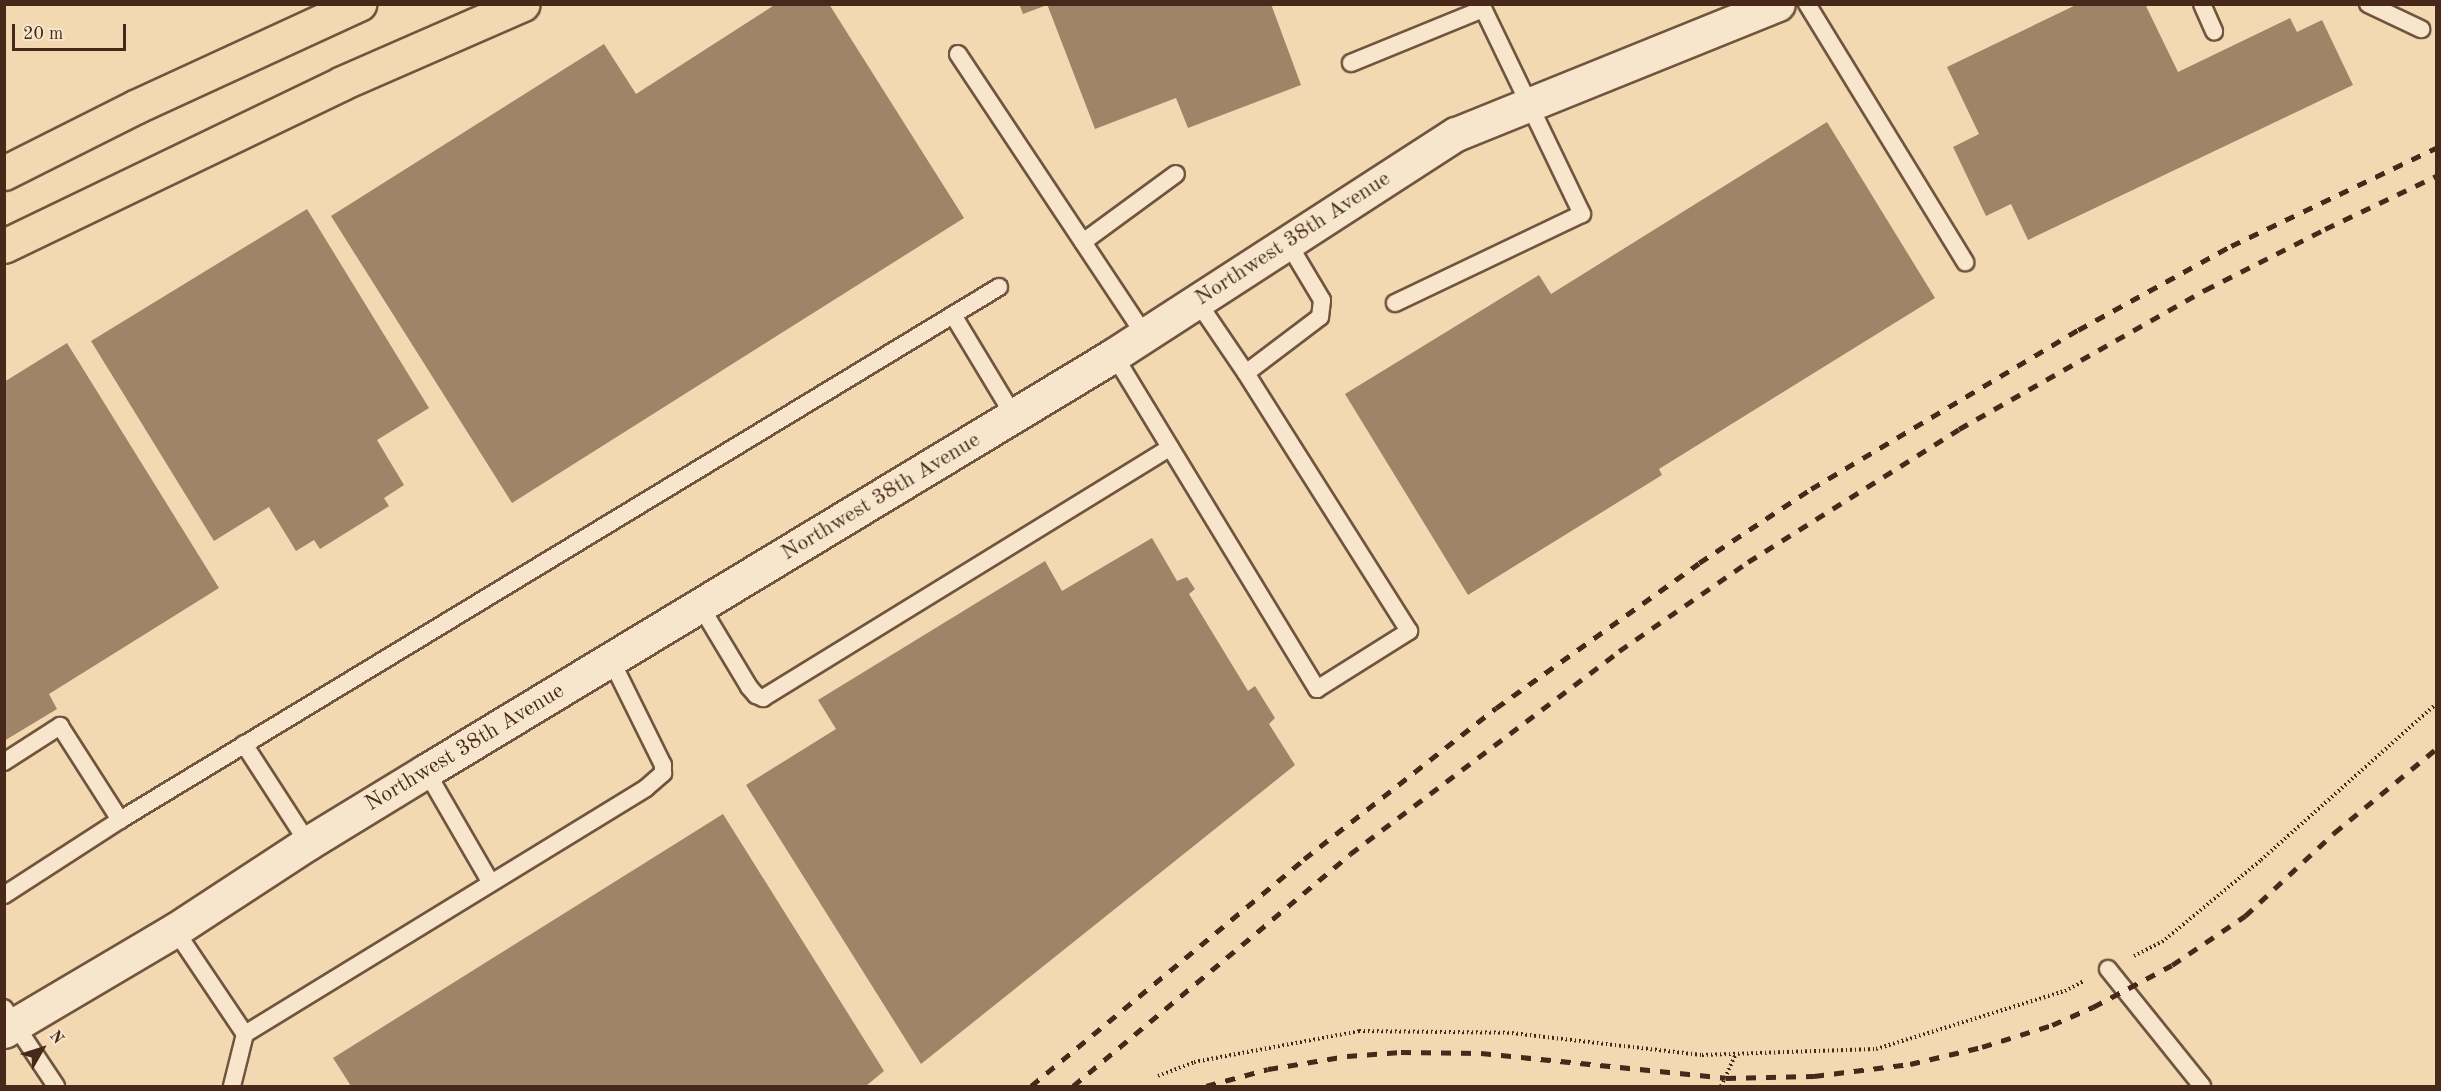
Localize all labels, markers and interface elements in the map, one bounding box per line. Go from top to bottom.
scale bar [15,12,129,50]
text: 20 m [23,25,63,43]
street label: Northwest 38th Avenue [1190,166,1396,312]
street label: Northwest 38th Avenue [777,427,985,567]
street label: Northwest 38th Avenue [361,678,569,818]
north arrow [12,1019,72,1079]
text: N [46,1028,66,1047]

